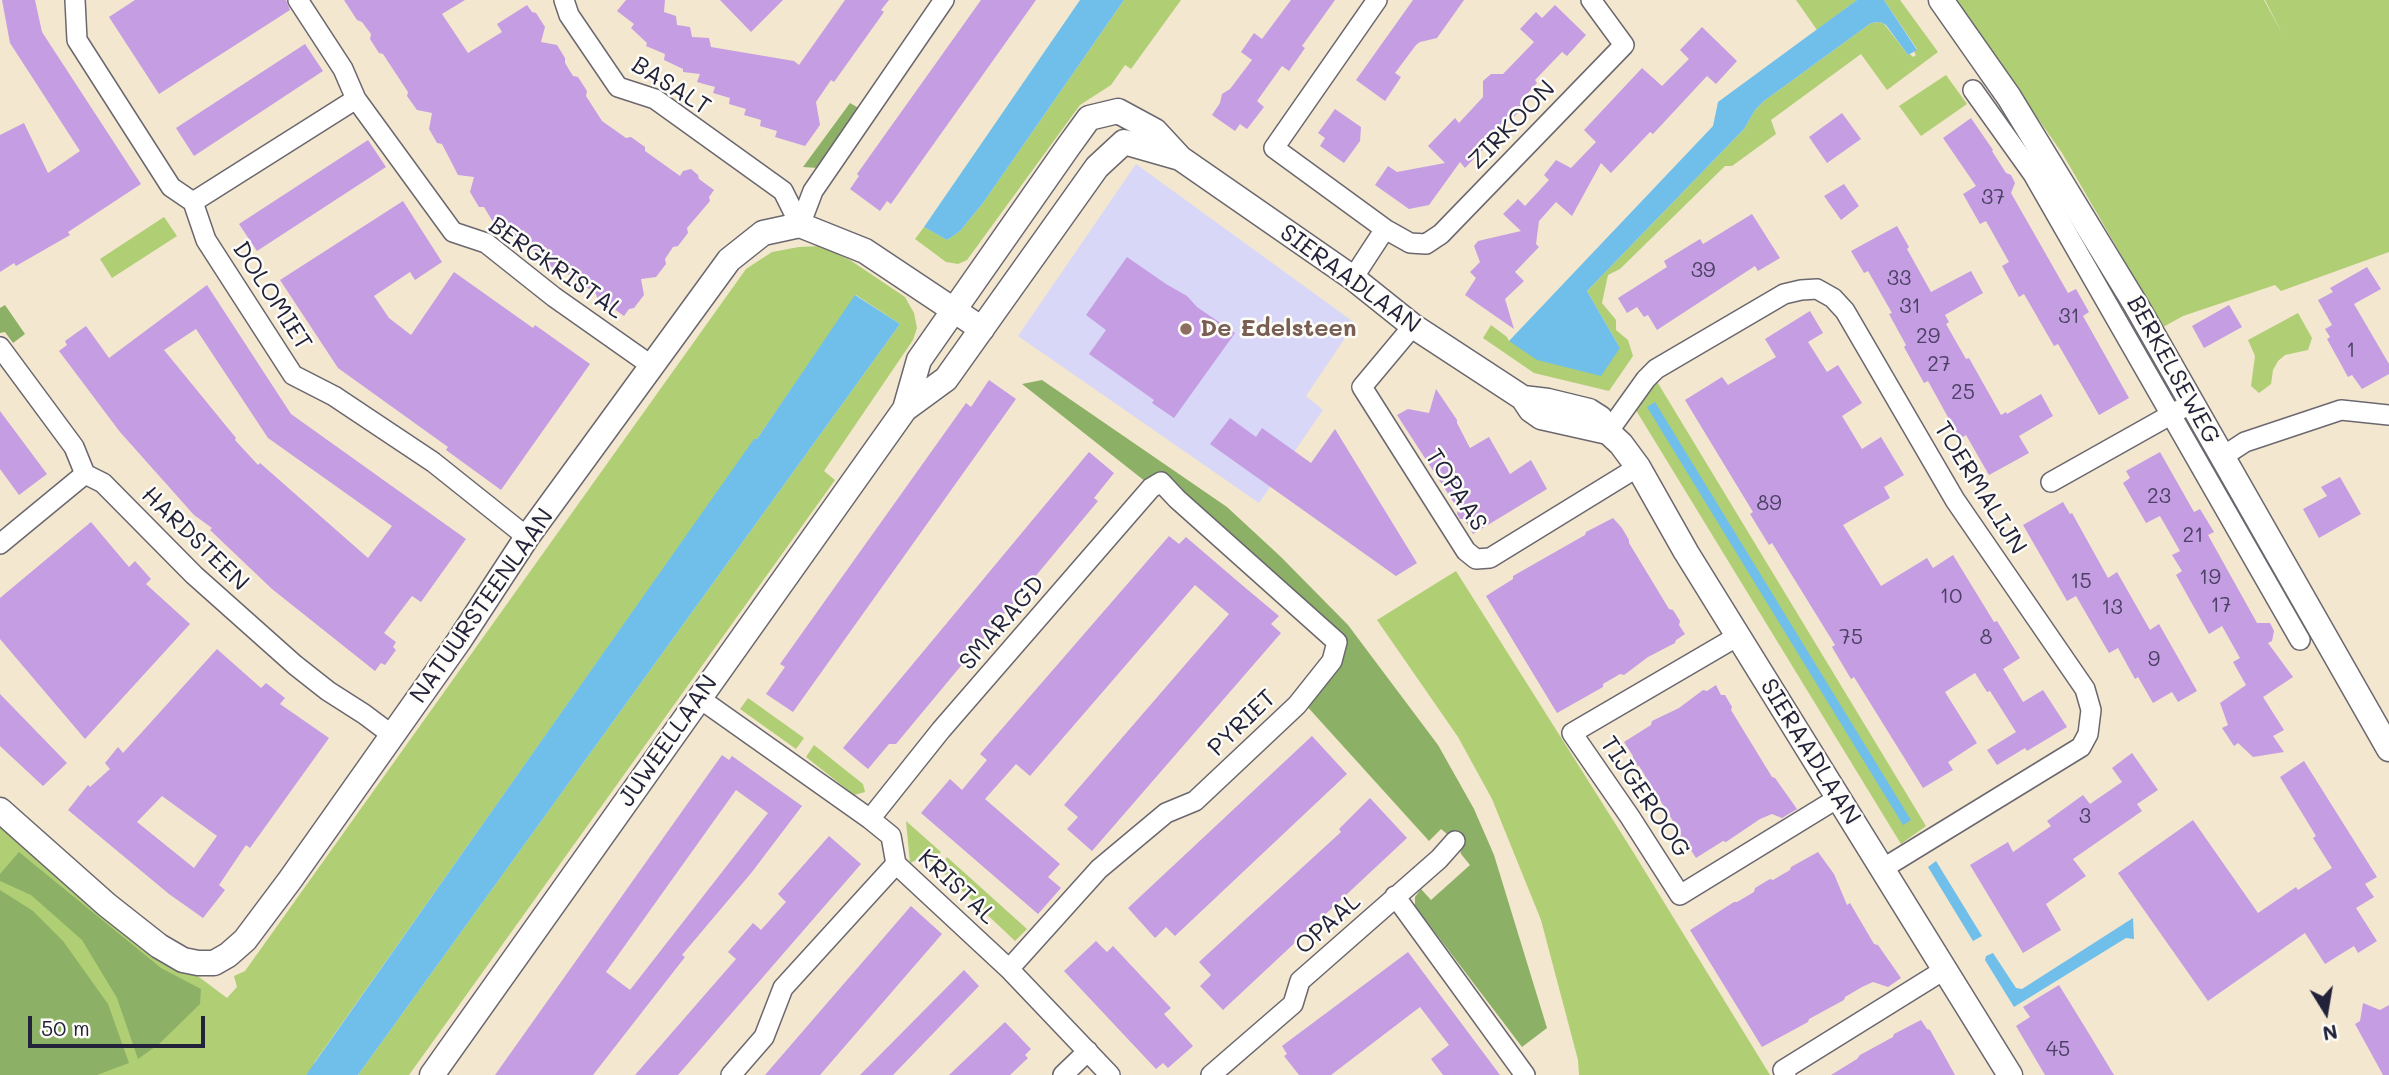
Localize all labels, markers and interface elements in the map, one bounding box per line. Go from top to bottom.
street label: BASALT [626,51,716,121]
street label: ZIRKOON [1463,75,1561,175]
house number: 37 [1981,185,2005,211]
street label: BERGKRISTAL [483,211,629,325]
street label: SIERAADLAAN [1274,218,1426,340]
street label: DOLOMIET [226,236,318,356]
house number: 39 [1691,258,1715,284]
house number: 33 [1887,266,1911,292]
street label: BERKELSEWEG [2120,291,2226,449]
house number: 31 [1899,294,1921,320]
house number: 31 [2058,304,2080,330]
place label: De Edelsteen [1200,315,1357,343]
marker: De Edelsteen [1178,321,1194,337]
house number: 29 [1916,324,1940,350]
house number: 1 [2346,338,2356,364]
house number: 27 [1927,352,1951,378]
house number: 25 [1951,380,1975,406]
street label: TOERMALIJN [1928,416,2032,560]
street label: TOPAAS [1419,444,1493,536]
street label: HARDSTEEN [135,481,255,597]
house number: 23 [2147,484,2171,510]
house number: 89 [1756,491,1782,517]
street label: NATUURSTEENLAAN [404,503,560,709]
house number: 21 [2182,523,2204,549]
house number: 19 [2199,565,2221,591]
house number: 15 [2070,569,2092,595]
street label: SMARAGD [953,570,1051,676]
house number: 10 [1940,584,1962,610]
house number: 17 [2210,593,2232,619]
house number: 13 [2101,595,2123,621]
house number: 75 [1839,625,1863,651]
house number: 8 [1980,625,1992,651]
house number: 9 [2148,647,2160,673]
street label: JUWEELLAAN [612,670,724,812]
street label: SIERAADLAAN [1754,674,1866,830]
street label: PYRIET [1202,684,1282,762]
street label: TIJGEROOG [1594,731,1696,863]
house number: 3 [2079,804,2091,830]
street label: KRISTAL [912,844,1002,930]
street label: OPAAL [1290,887,1366,961]
north arrow [2291,977,2361,1047]
scale bar [32,1002,208,1046]
text: 50 m [41,1014,90,1041]
text: N [2321,1019,2340,1047]
house number: 45 [2046,1037,2070,1063]

